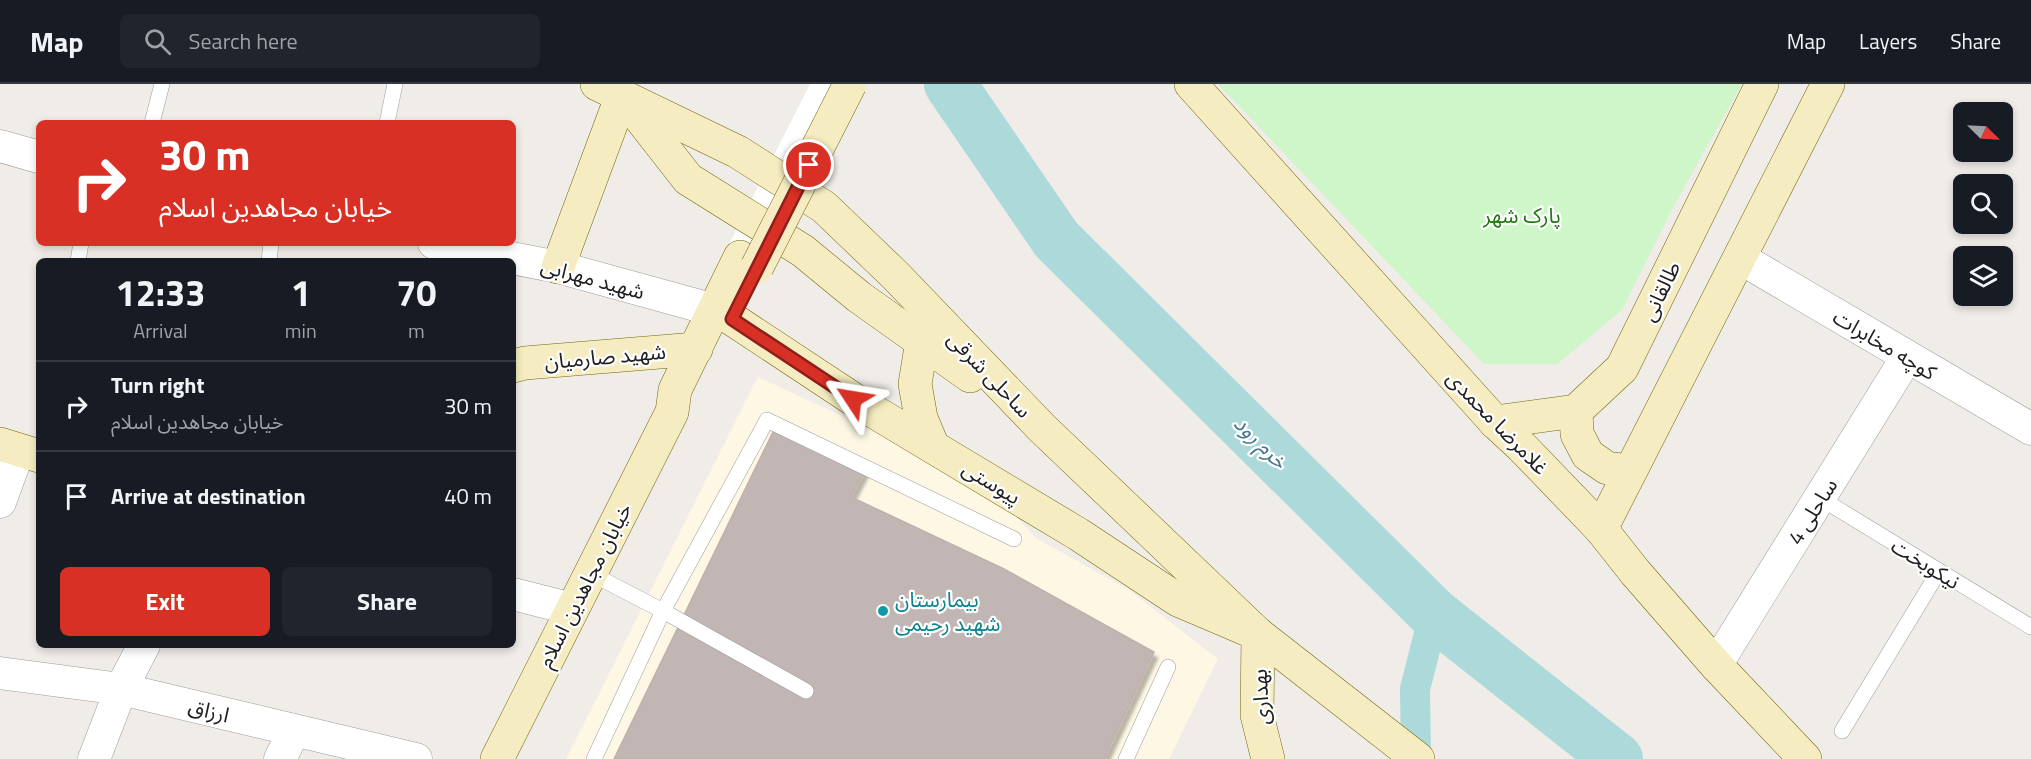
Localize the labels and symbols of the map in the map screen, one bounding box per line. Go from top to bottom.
north arrow [1953,102,2013,162]
pin [783,139,834,190]
park label: پارک شهر [1482,199,1561,231]
street label: شهید مهرابی [538,249,648,307]
street label: طالقانی [1632,255,1688,327]
street label: کوچه مخابرات [1827,301,1943,388]
street label: ساحلی شرقی [940,323,1040,425]
street label: شهید صارمیان [543,335,667,377]
street label: غلامرضا محمدی [1440,362,1556,482]
position arrow [821,367,885,431]
water label: خرم رود [1226,407,1297,478]
street label: پیوستی [956,452,1028,512]
street label: ساحلی 4 [1779,472,1845,550]
street label: خیابان مجاهدین اسلام [529,497,640,673]
street label: نیکوبخت [1885,529,1967,597]
place label: بیمارستان شهید رحیمی [895,583,1000,639]
marker: بیمارستان شهید رحیمی [876,604,890,618]
street label: بهداری [1243,668,1277,726]
street label: ارزاق [185,689,233,731]

